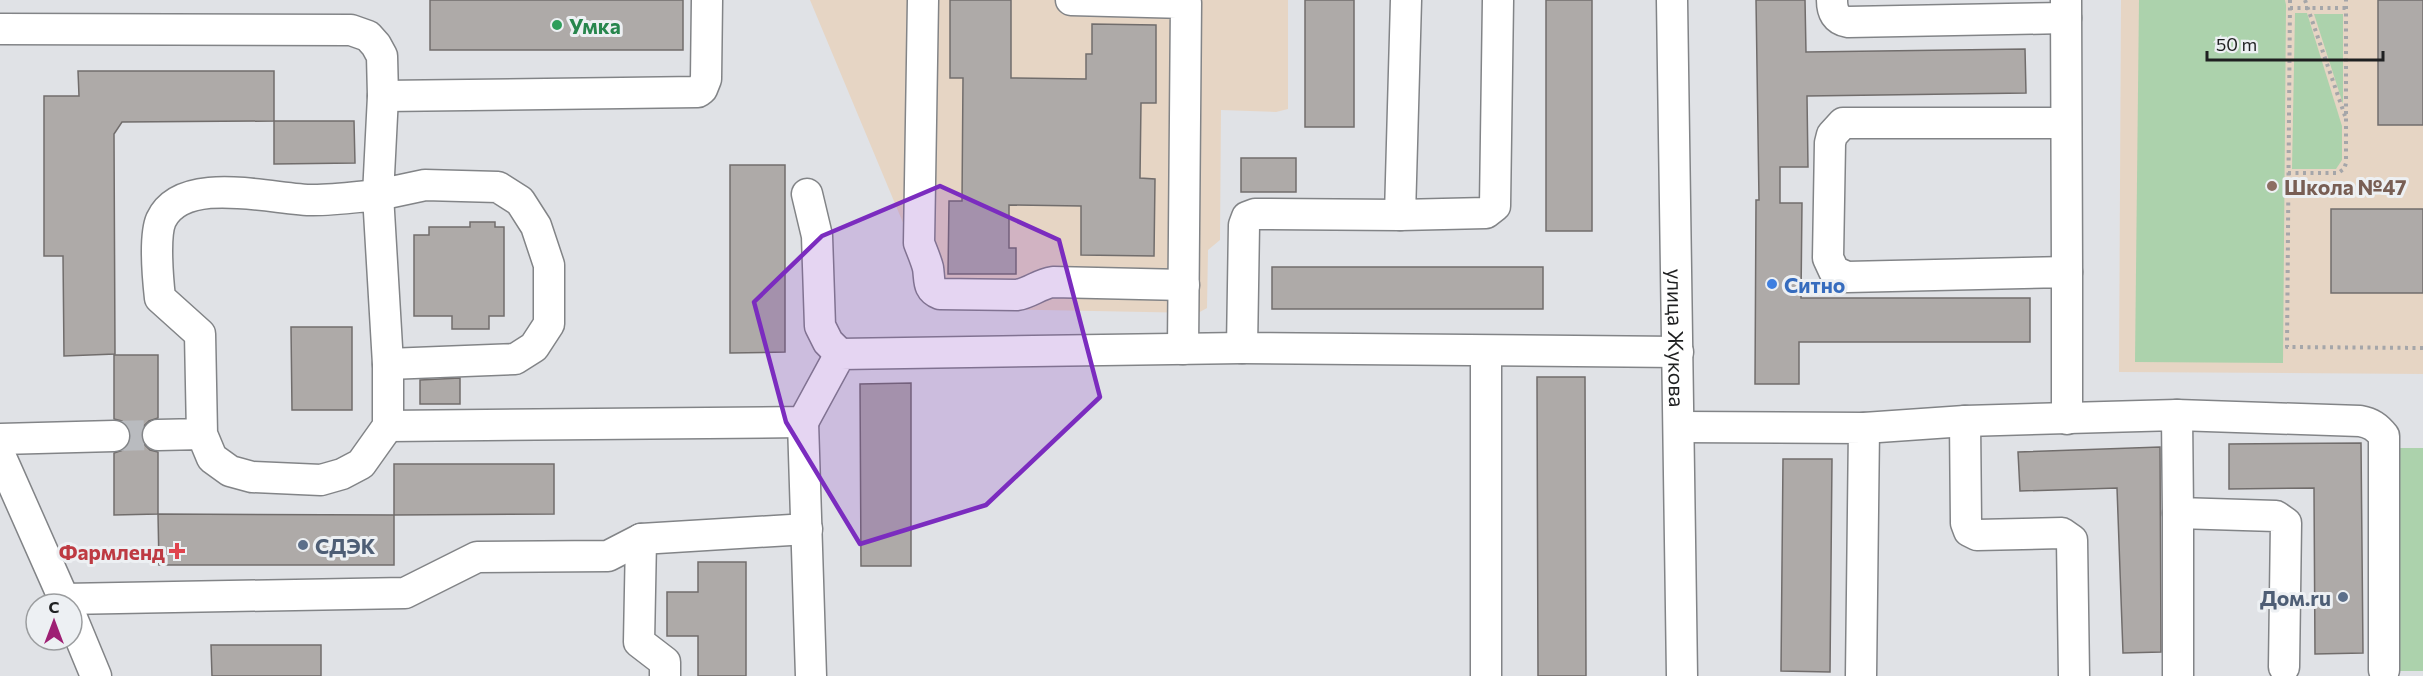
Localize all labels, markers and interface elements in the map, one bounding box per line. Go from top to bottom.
place label: Умка [569,13,621,38]
marker: Умка [550,18,564,32]
scale bar [2207,24,2382,62]
text: 50 m [2216,33,2257,55]
place label: Школа №47 [2284,174,2406,199]
marker: Школа №47 [2265,179,2279,193]
street label: улица Жукова [1663,268,1691,407]
place label: Ситно [1784,272,1845,297]
marker: Ситно [1765,277,1779,291]
place label: СДЭК [315,533,376,558]
marker: СДЭК [296,538,310,552]
place label: Фармленд [59,539,165,564]
marker: Фармленд [170,544,184,558]
place label: Дом.ru [2260,585,2331,610]
marker: Дом.ru [2336,590,2350,604]
north arrow [24,592,84,652]
text: С [49,597,60,616]

